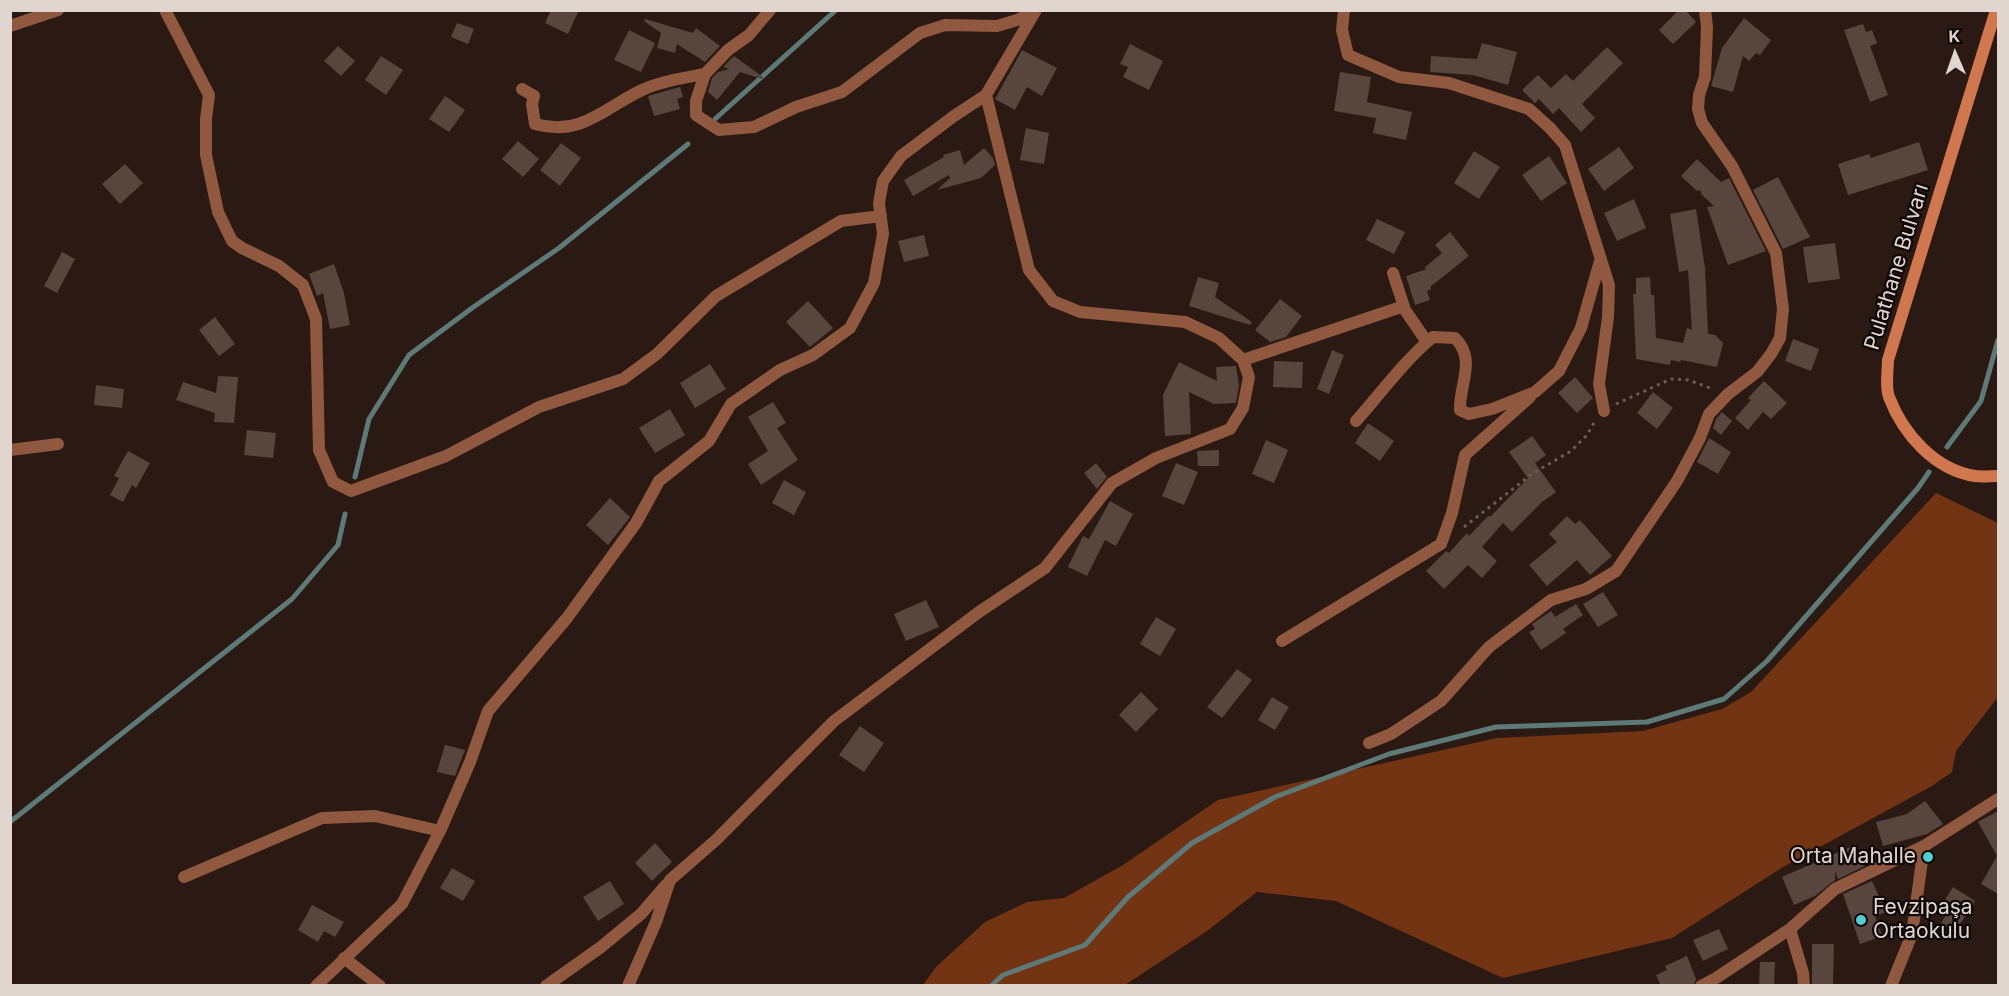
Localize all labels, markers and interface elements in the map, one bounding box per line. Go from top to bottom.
north arrow [1925,24,1985,84]
text: K [1948,26,1960,46]
street label: Pulathane Bulvarı [1860,181,1934,353]
place label: Orta Mahalle [1790,844,1916,870]
marker: Orta Mahalle [1921,850,1935,864]
place label: Fevzipaşa Ortaokulu [1873,895,1973,945]
marker: Fevzipaşa Ortaokulu [1854,913,1868,927]

